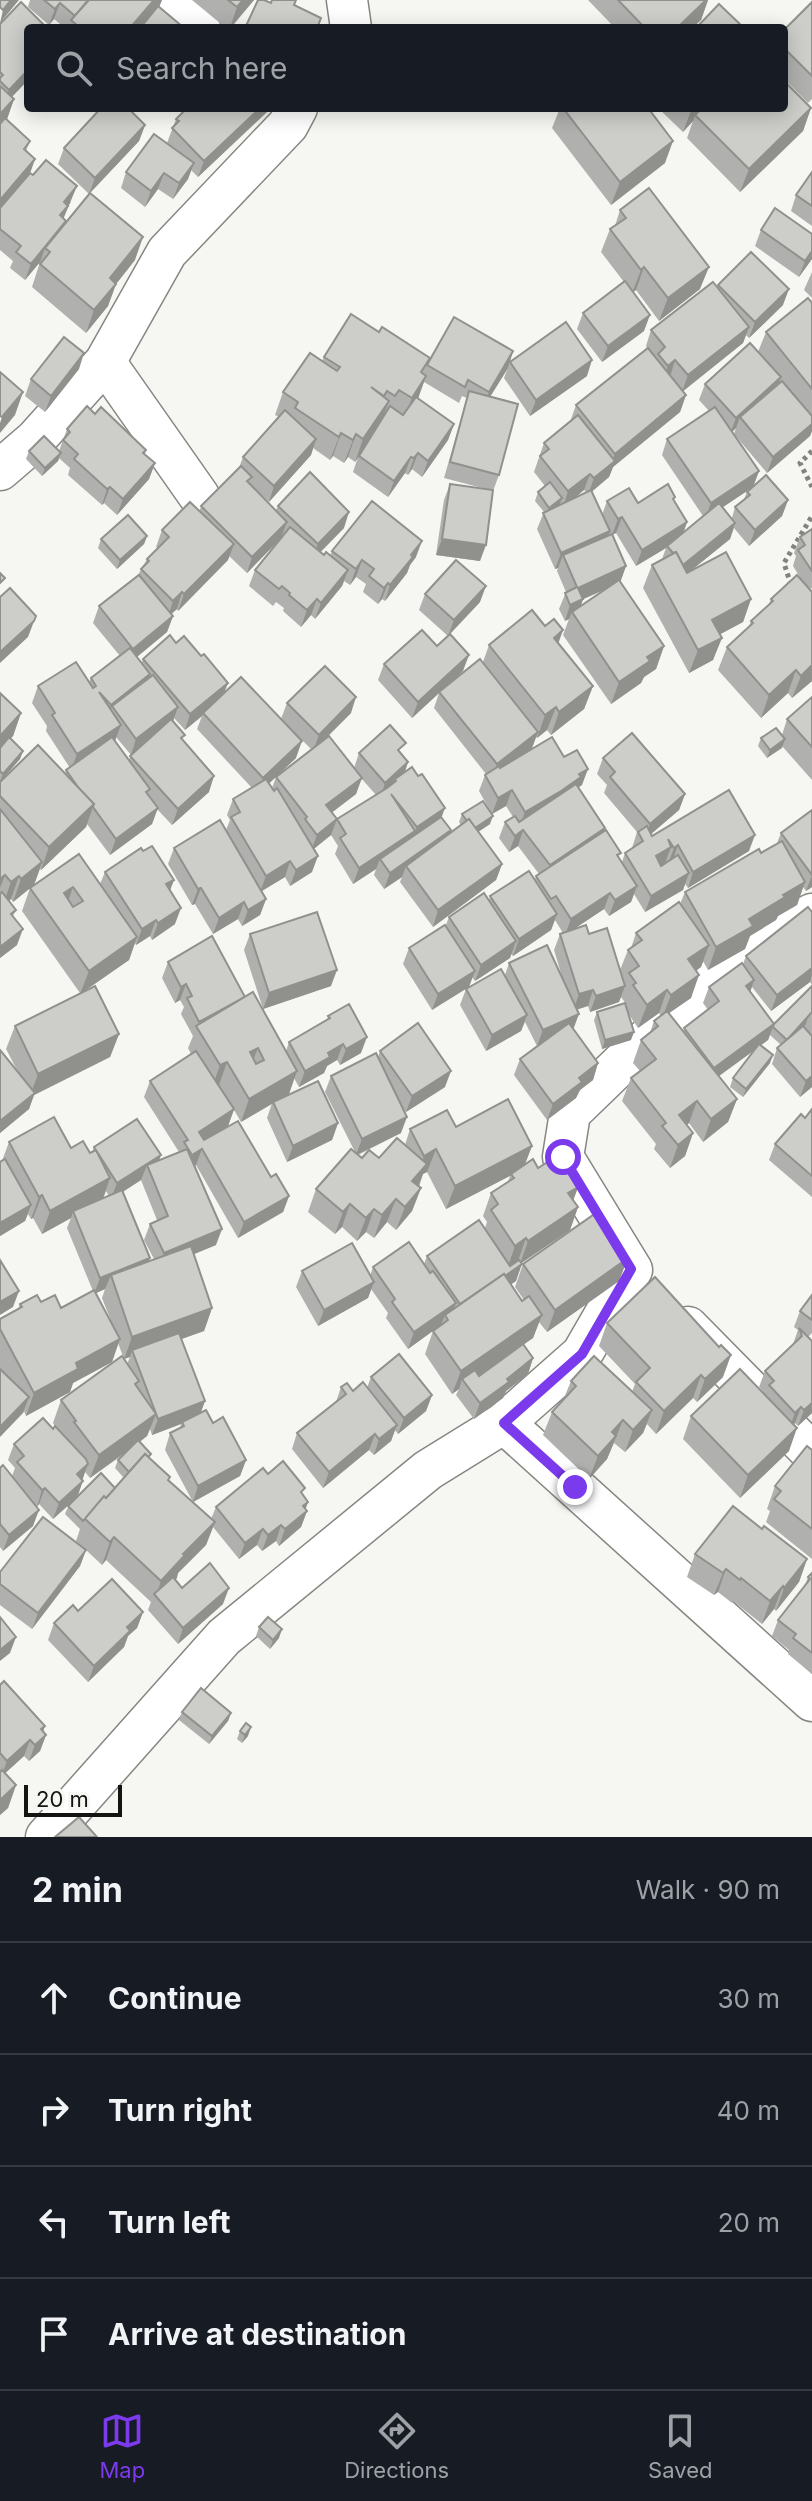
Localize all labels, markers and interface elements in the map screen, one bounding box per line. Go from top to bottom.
search box [24,24,788,112]
icon: search [52,46,96,90]
text: Search here [116,50,288,86]
route start [545,1139,581,1175]
route end [557,1469,593,1505]
scale bar [24,1781,122,1817]
text: 20 m [36,1786,89,1812]
text: 2 min [32,1869,123,1910]
text: Walk · 90 m [636,1874,780,1905]
icon: ahead [32,1976,76,2020]
text: Continue [108,1980,242,2016]
text: 30 m [717,1983,780,2014]
icon: right [32,2088,76,2132]
text: Turn right [108,2092,252,2128]
text: 40 m [717,2095,780,2126]
icon: left [32,2200,76,2244]
text: Turn left [108,2204,230,2240]
text: 20 m [718,2207,780,2238]
icon: arrive [32,2312,76,2356]
text: Arrive at destination [108,2316,406,2352]
tab: Map [100,2409,145,2483]
tab: Directions [344,2409,449,2483]
tab: Saved [648,2409,712,2483]

